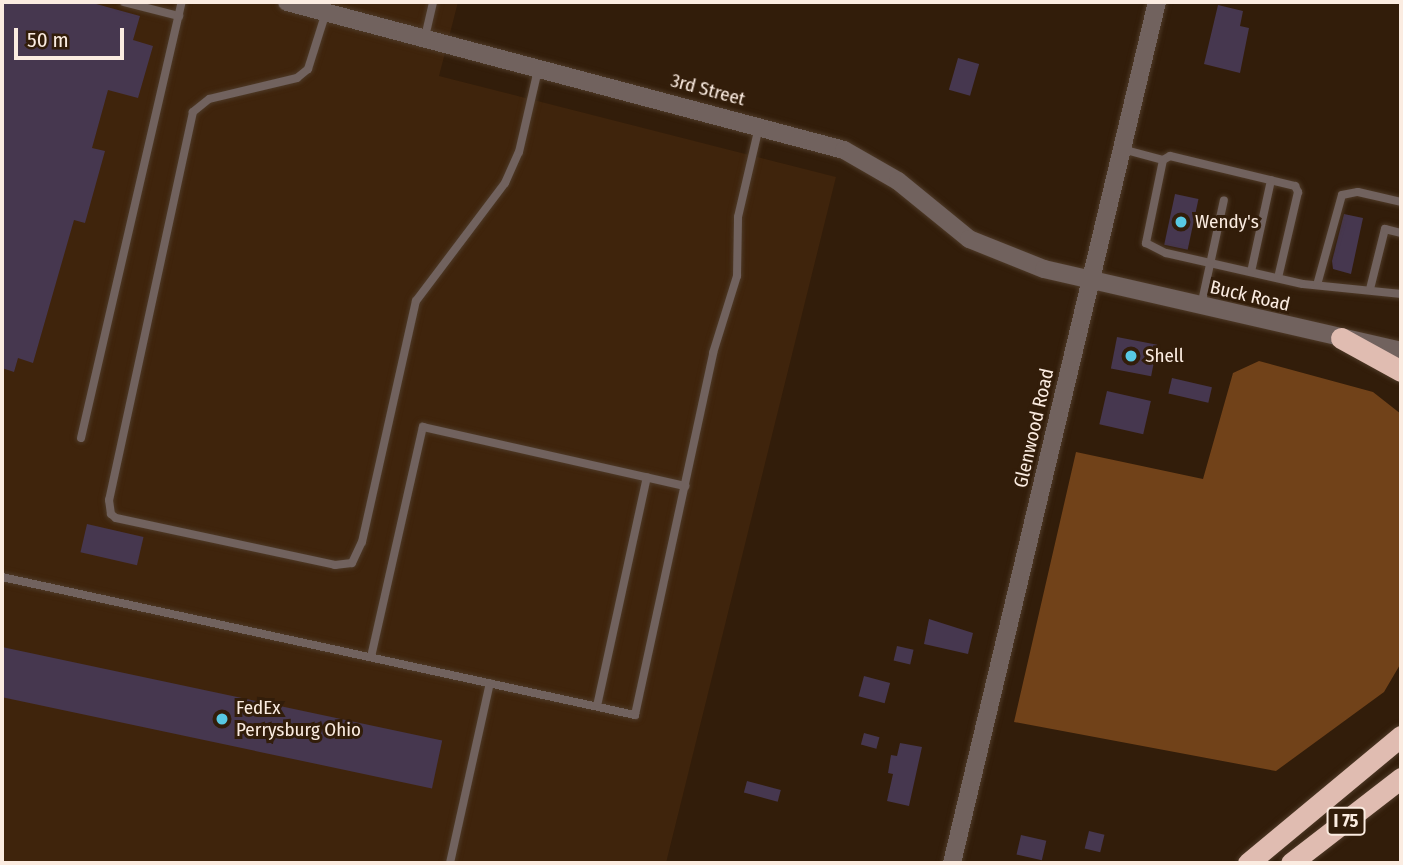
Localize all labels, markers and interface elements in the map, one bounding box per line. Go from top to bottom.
scale bar [18,14,128,58]
text: 50 m [27,27,69,53]
street label: 3rd Street [668,69,748,111]
place label: Wendy's [1195,211,1259,233]
marker: Wendy's [1173,214,1189,230]
street label: Buck Road [1208,276,1292,316]
place label: Shell [1145,345,1184,367]
marker: Shell [1123,348,1139,364]
street label: Glenwood Road [1009,366,1059,490]
place label: FedEx Perrysburg Ohio [236,697,361,741]
marker: FedEx Perrysburg Ohio [214,711,230,727]
road number: I 75 [1325,806,1367,836]

